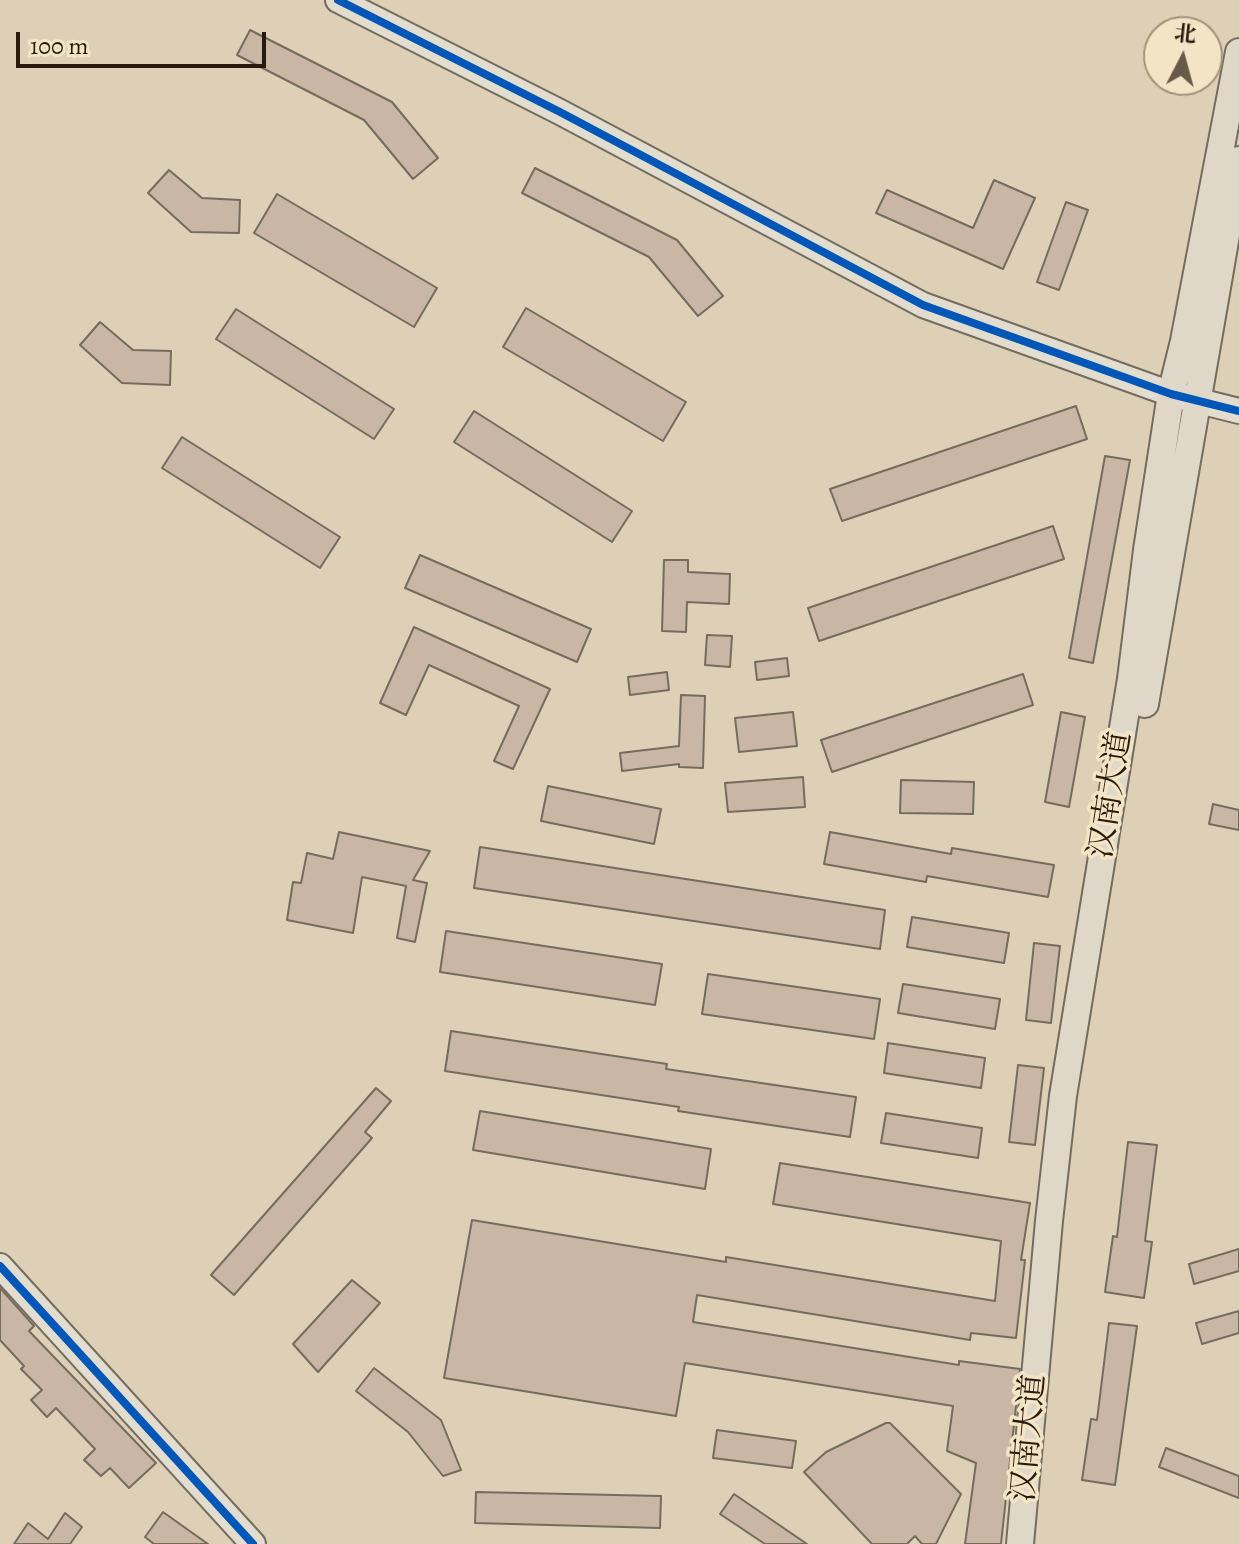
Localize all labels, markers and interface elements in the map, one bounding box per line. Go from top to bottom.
scale bar [20,16,270,66]
north arrow [1143,16,1223,96]
text: 北 [1173,18,1198,50]
text: 100 m [30,30,89,62]
street label: 汉南大道 [1083,729,1141,861]
street label: 汉南大道 [1005,1373,1055,1503]

